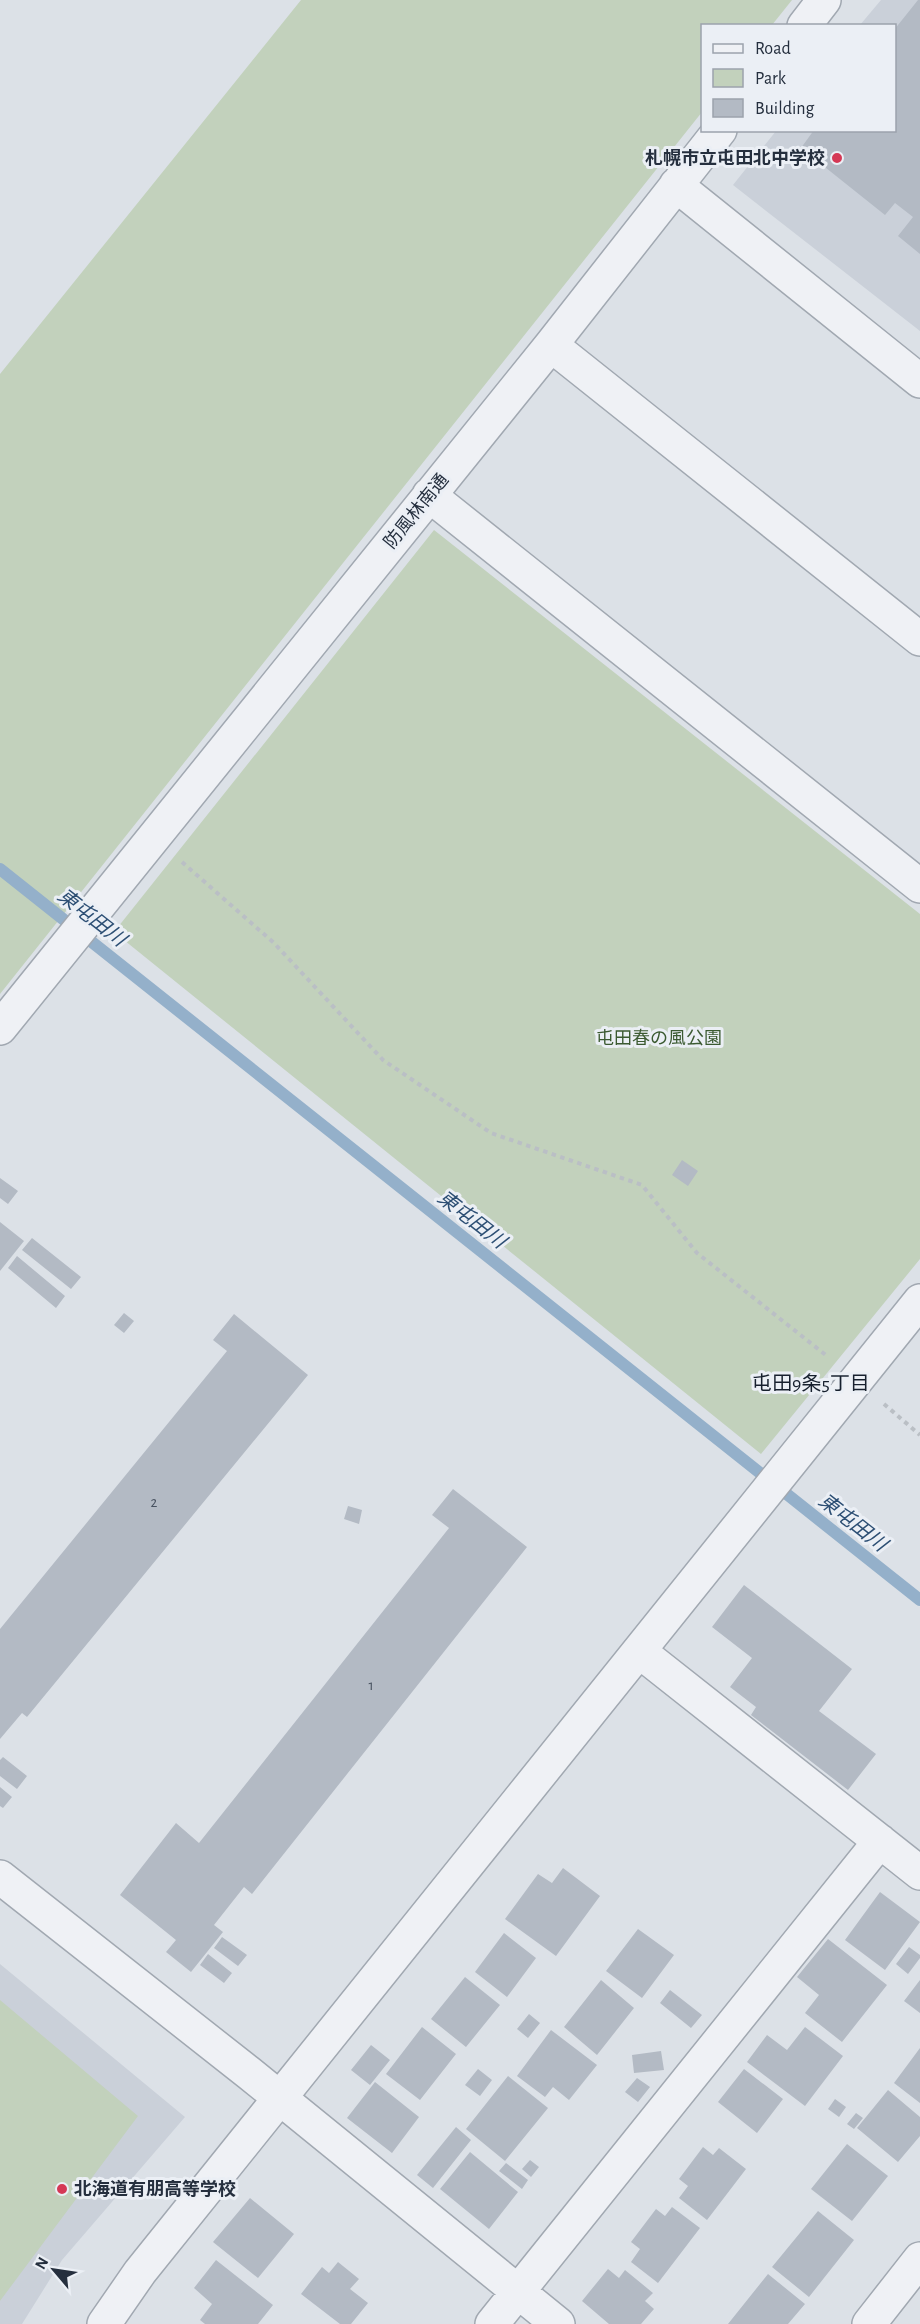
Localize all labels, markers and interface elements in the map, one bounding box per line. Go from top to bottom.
legend [701,24,896,132]
text: Road [755,40,791,58]
text: Park [755,70,787,88]
text: Building [755,100,815,118]
place label: 札幌市立屯田北中学校 [645,148,825,168]
marker: 札幌市立屯田北中学校 [830,151,844,165]
street label: 防風林南通 [381,470,452,552]
water label: 東屯田川 [54,884,131,952]
park label: 屯田春の風公園 [596,1028,722,1048]
water label: 東屯田川 [434,1186,511,1254]
district label: 屯田9条5丁目 [752,1373,870,1394]
water label: 東屯田川 [815,1489,892,1557]
house number: 2 [151,1495,158,1510]
house number: 1 [368,1678,374,1693]
place label: 北海道有朋高等学校 [74,2179,236,2199]
marker: 北海道有朋高等学校 [55,2182,69,2196]
north arrow [24,2240,84,2300]
text: N [32,2254,51,2272]

